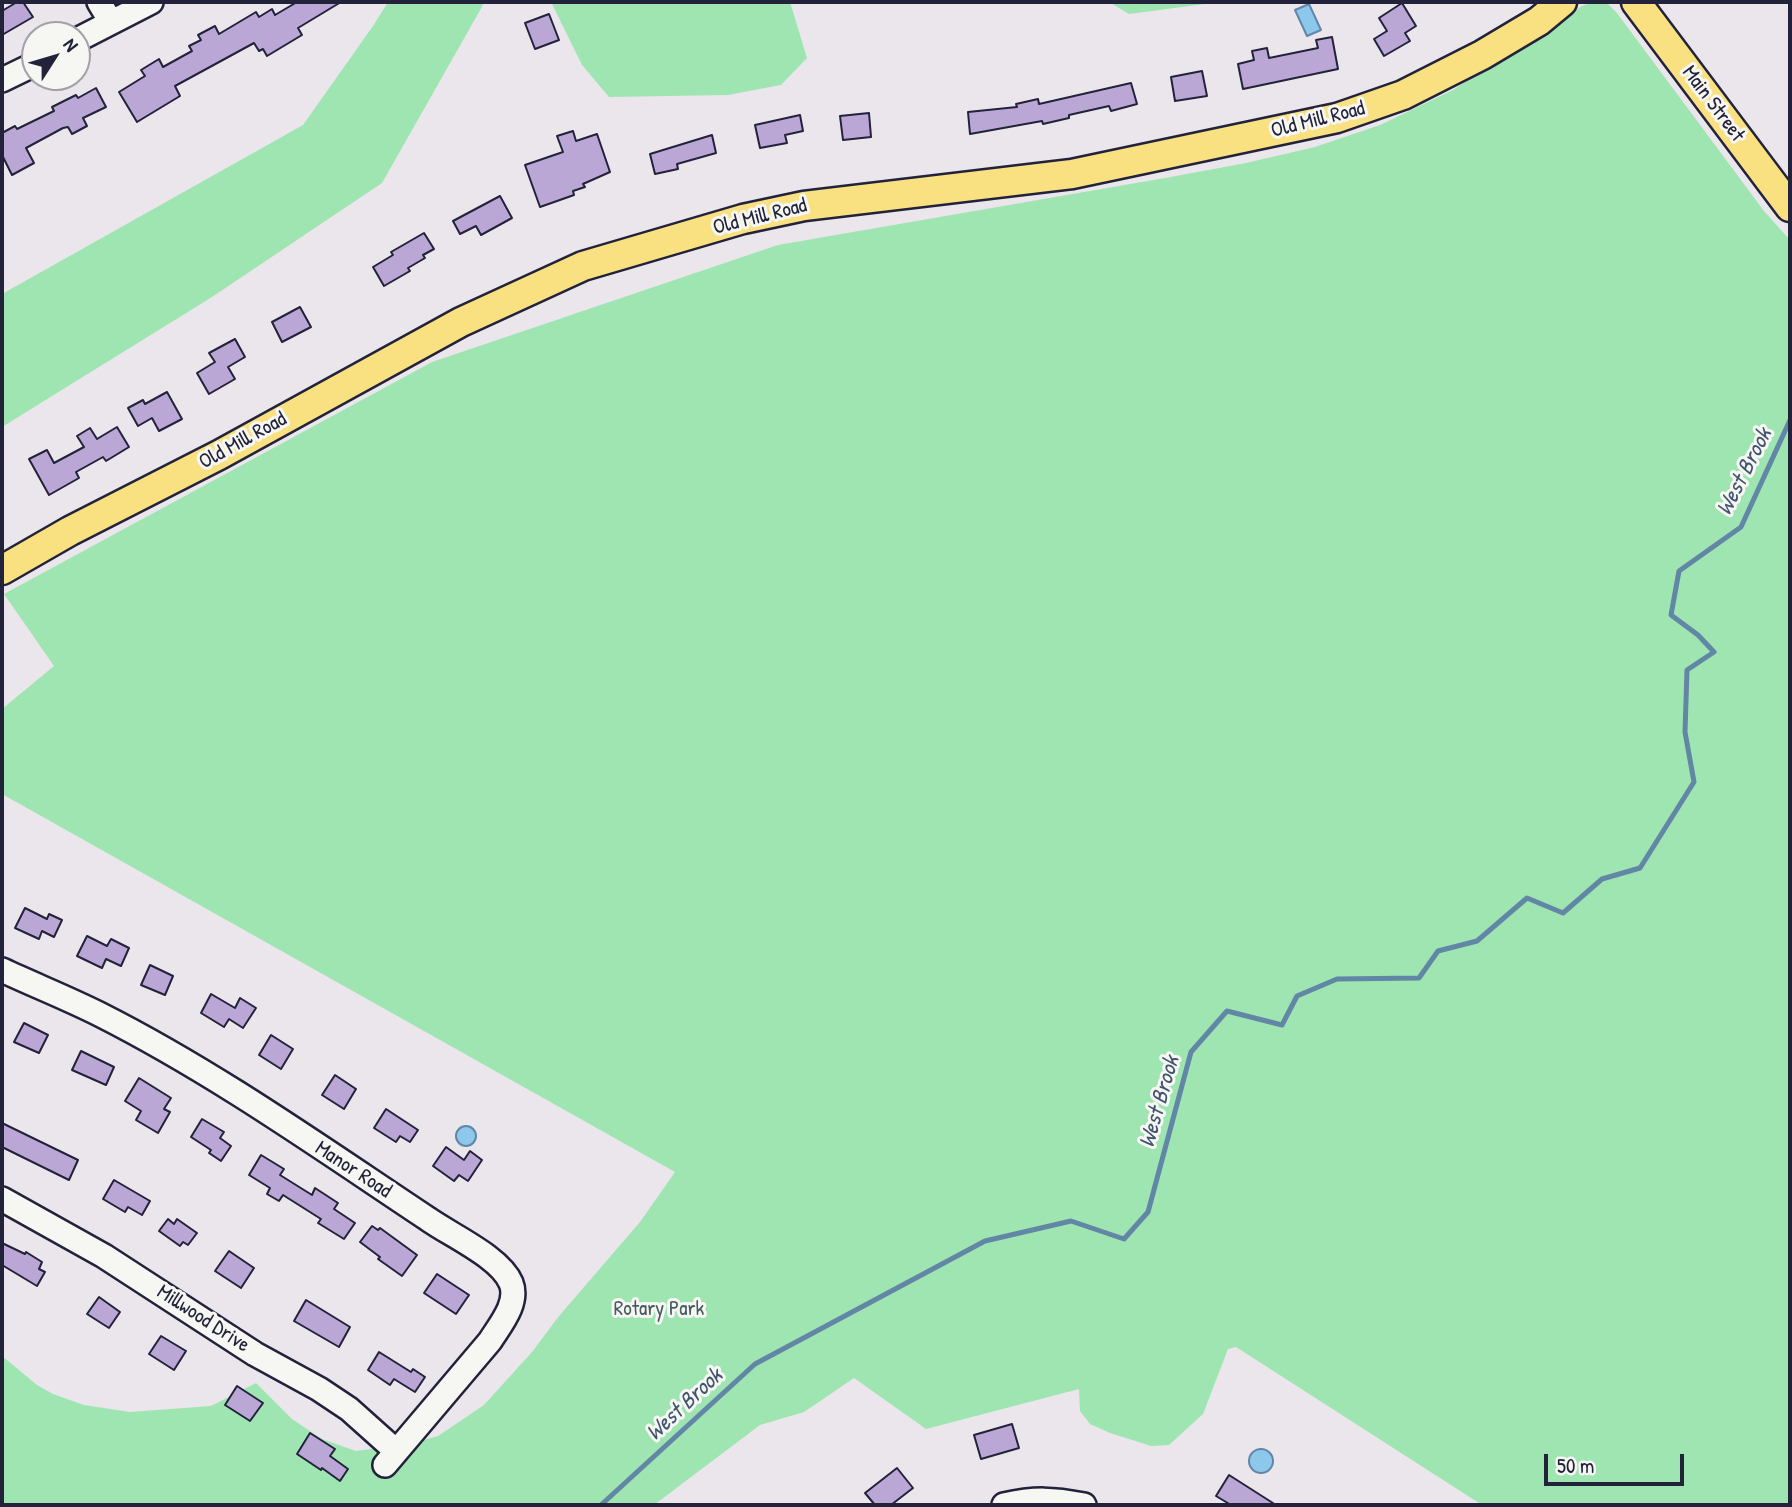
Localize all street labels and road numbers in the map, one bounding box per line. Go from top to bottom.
street label: Main Street [1676,61,1750,147]
street label: Old Mill Road [1268,96,1368,144]
street label: Old Mill Road [710,193,810,241]
street label: Old Mill Road [195,407,291,475]
street label: Manor Road [310,1136,396,1204]
street label: Millwood Drive [152,1280,254,1358]

